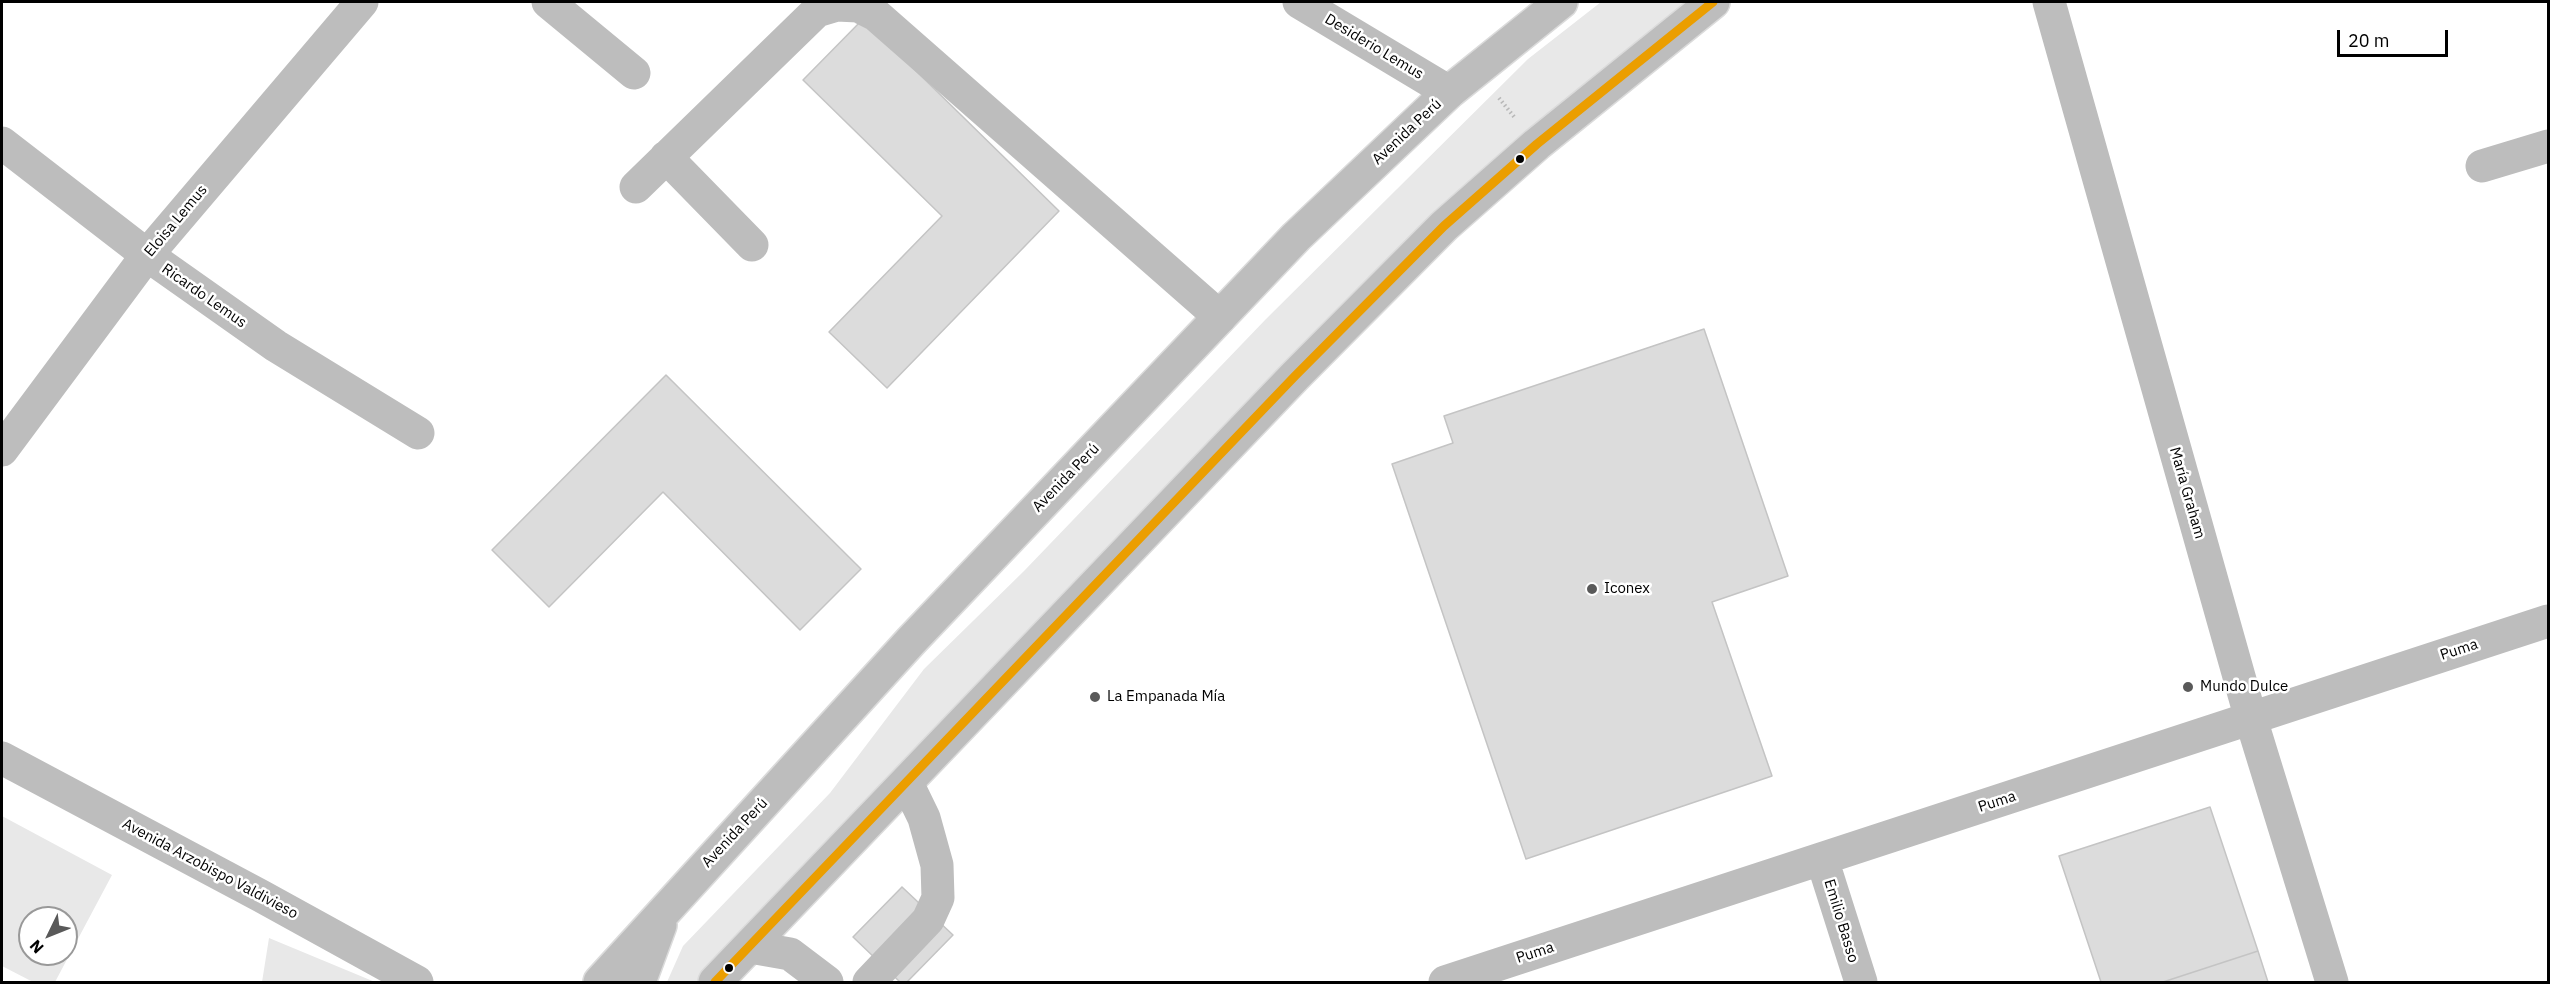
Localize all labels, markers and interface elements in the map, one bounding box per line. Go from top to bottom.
street label: Desiderio Lemus [1321,10,1427,84]
scale bar [2340,18,2451,56]
text: 20 m [2348,29,2390,52]
street label: Avenida Perú [1369,95,1445,169]
unlabelled marker [1514,153,1526,165]
street label: Eloisa Lemus [141,181,211,261]
street label: Ricardo Lemus [158,260,250,332]
street label: Avenida Perú [1029,440,1103,516]
street label: María Graham [2165,445,2209,541]
place label: Iconex [1604,580,1650,598]
marker: Iconex [1585,582,1599,596]
street label: Puma [2438,635,2480,665]
place label: Mundo Dulce [2200,678,2288,696]
marker: Mundo Dulce [2181,680,2195,694]
place label: La Empanada Mía [1107,688,1225,706]
marker: La Empanada Mía [1088,690,1102,704]
street label: Puma [1976,787,2018,817]
street label: Avenida Perú [698,795,772,871]
street label: Avenida Arzobispo Valdivieso [119,815,301,923]
street label: Emilio Basso [1820,877,1862,965]
north arrow [18,906,78,966]
text: N [25,936,48,958]
street label: Puma [1514,938,1556,968]
unlabelled marker [723,962,735,974]

